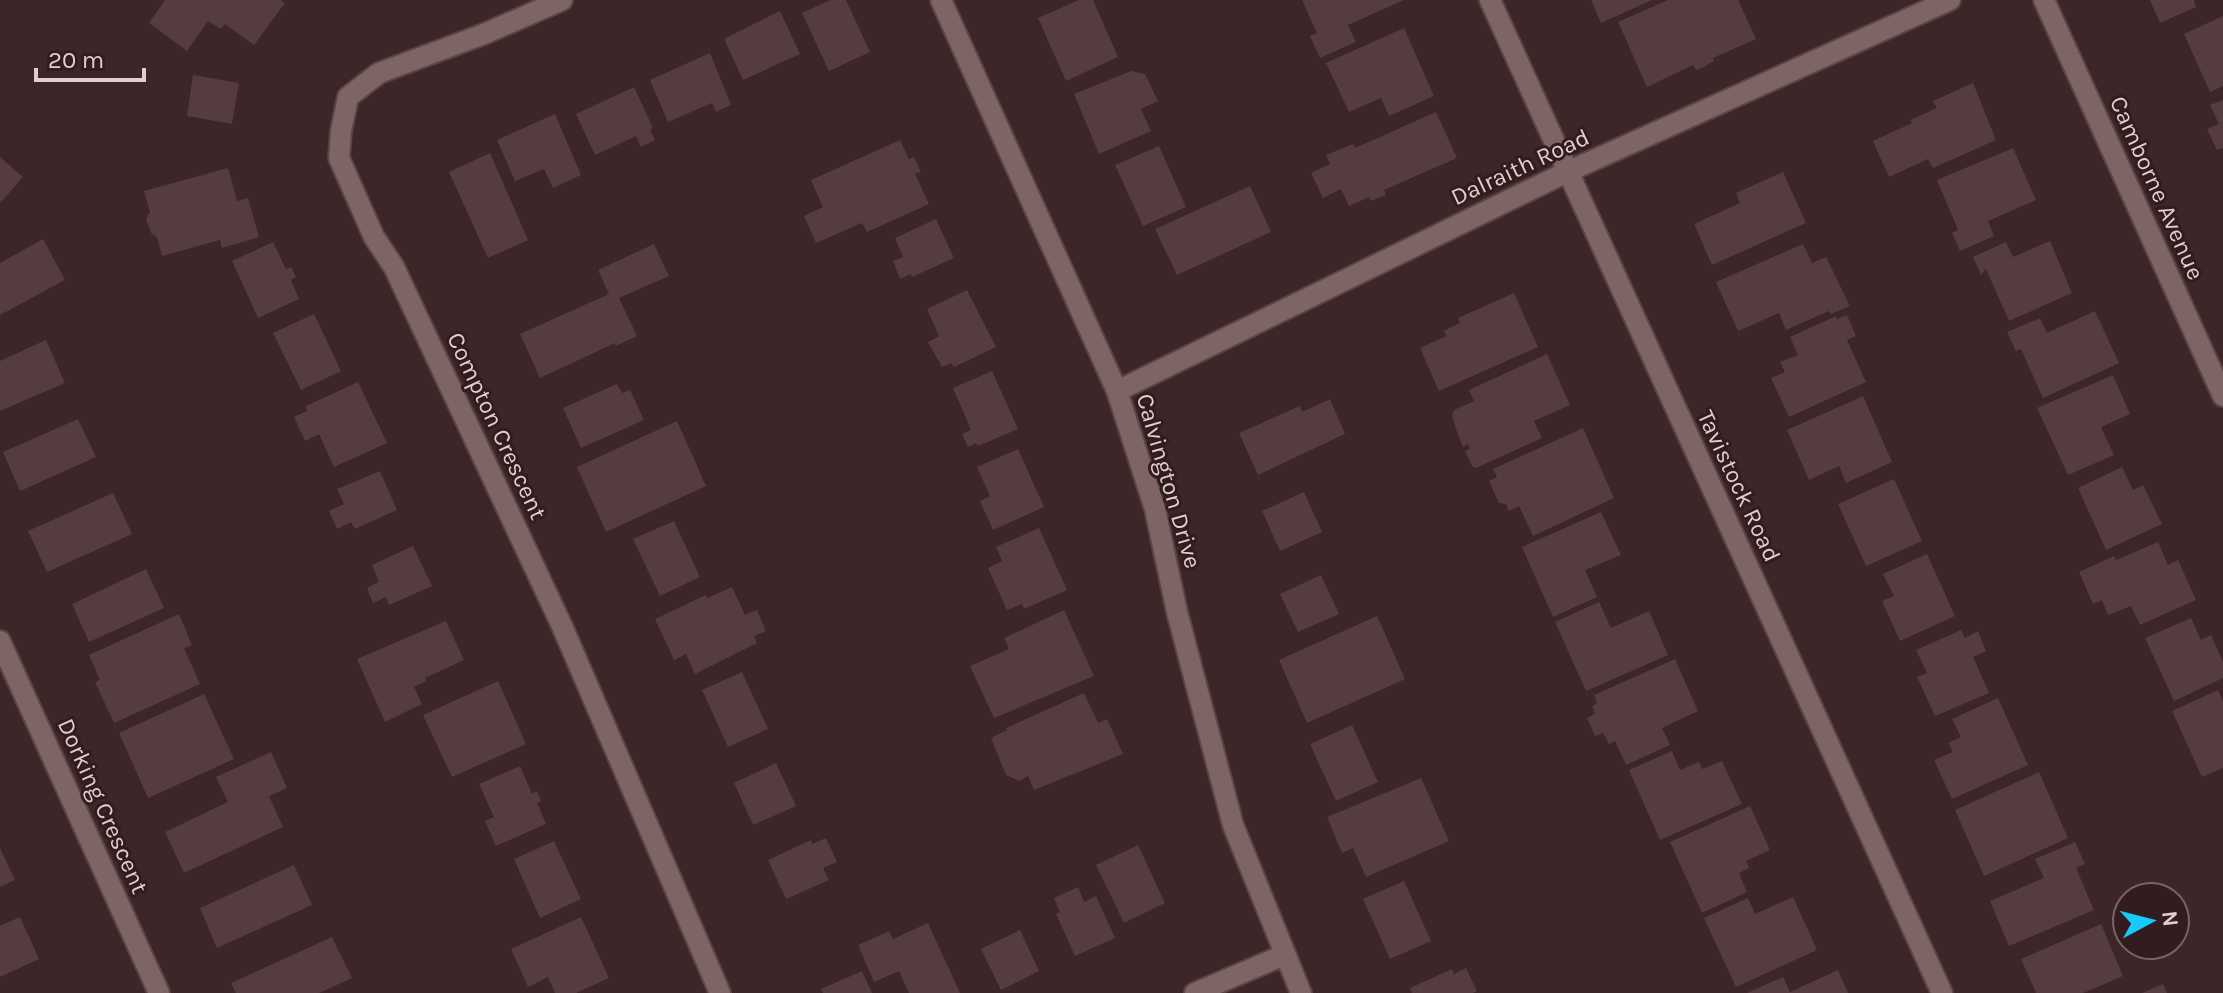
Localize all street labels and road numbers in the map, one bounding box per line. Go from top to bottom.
street label: Camborne Avenue [2104,92,2210,284]
street label: Dalraith Road [1446,123,1594,211]
street label: Compton Crescent [441,328,553,524]
street label: Calvington Drive [1131,390,1207,572]
street label: Tavistock Road [1692,406,1786,566]
street label: Dorking Crescent [52,714,154,898]

